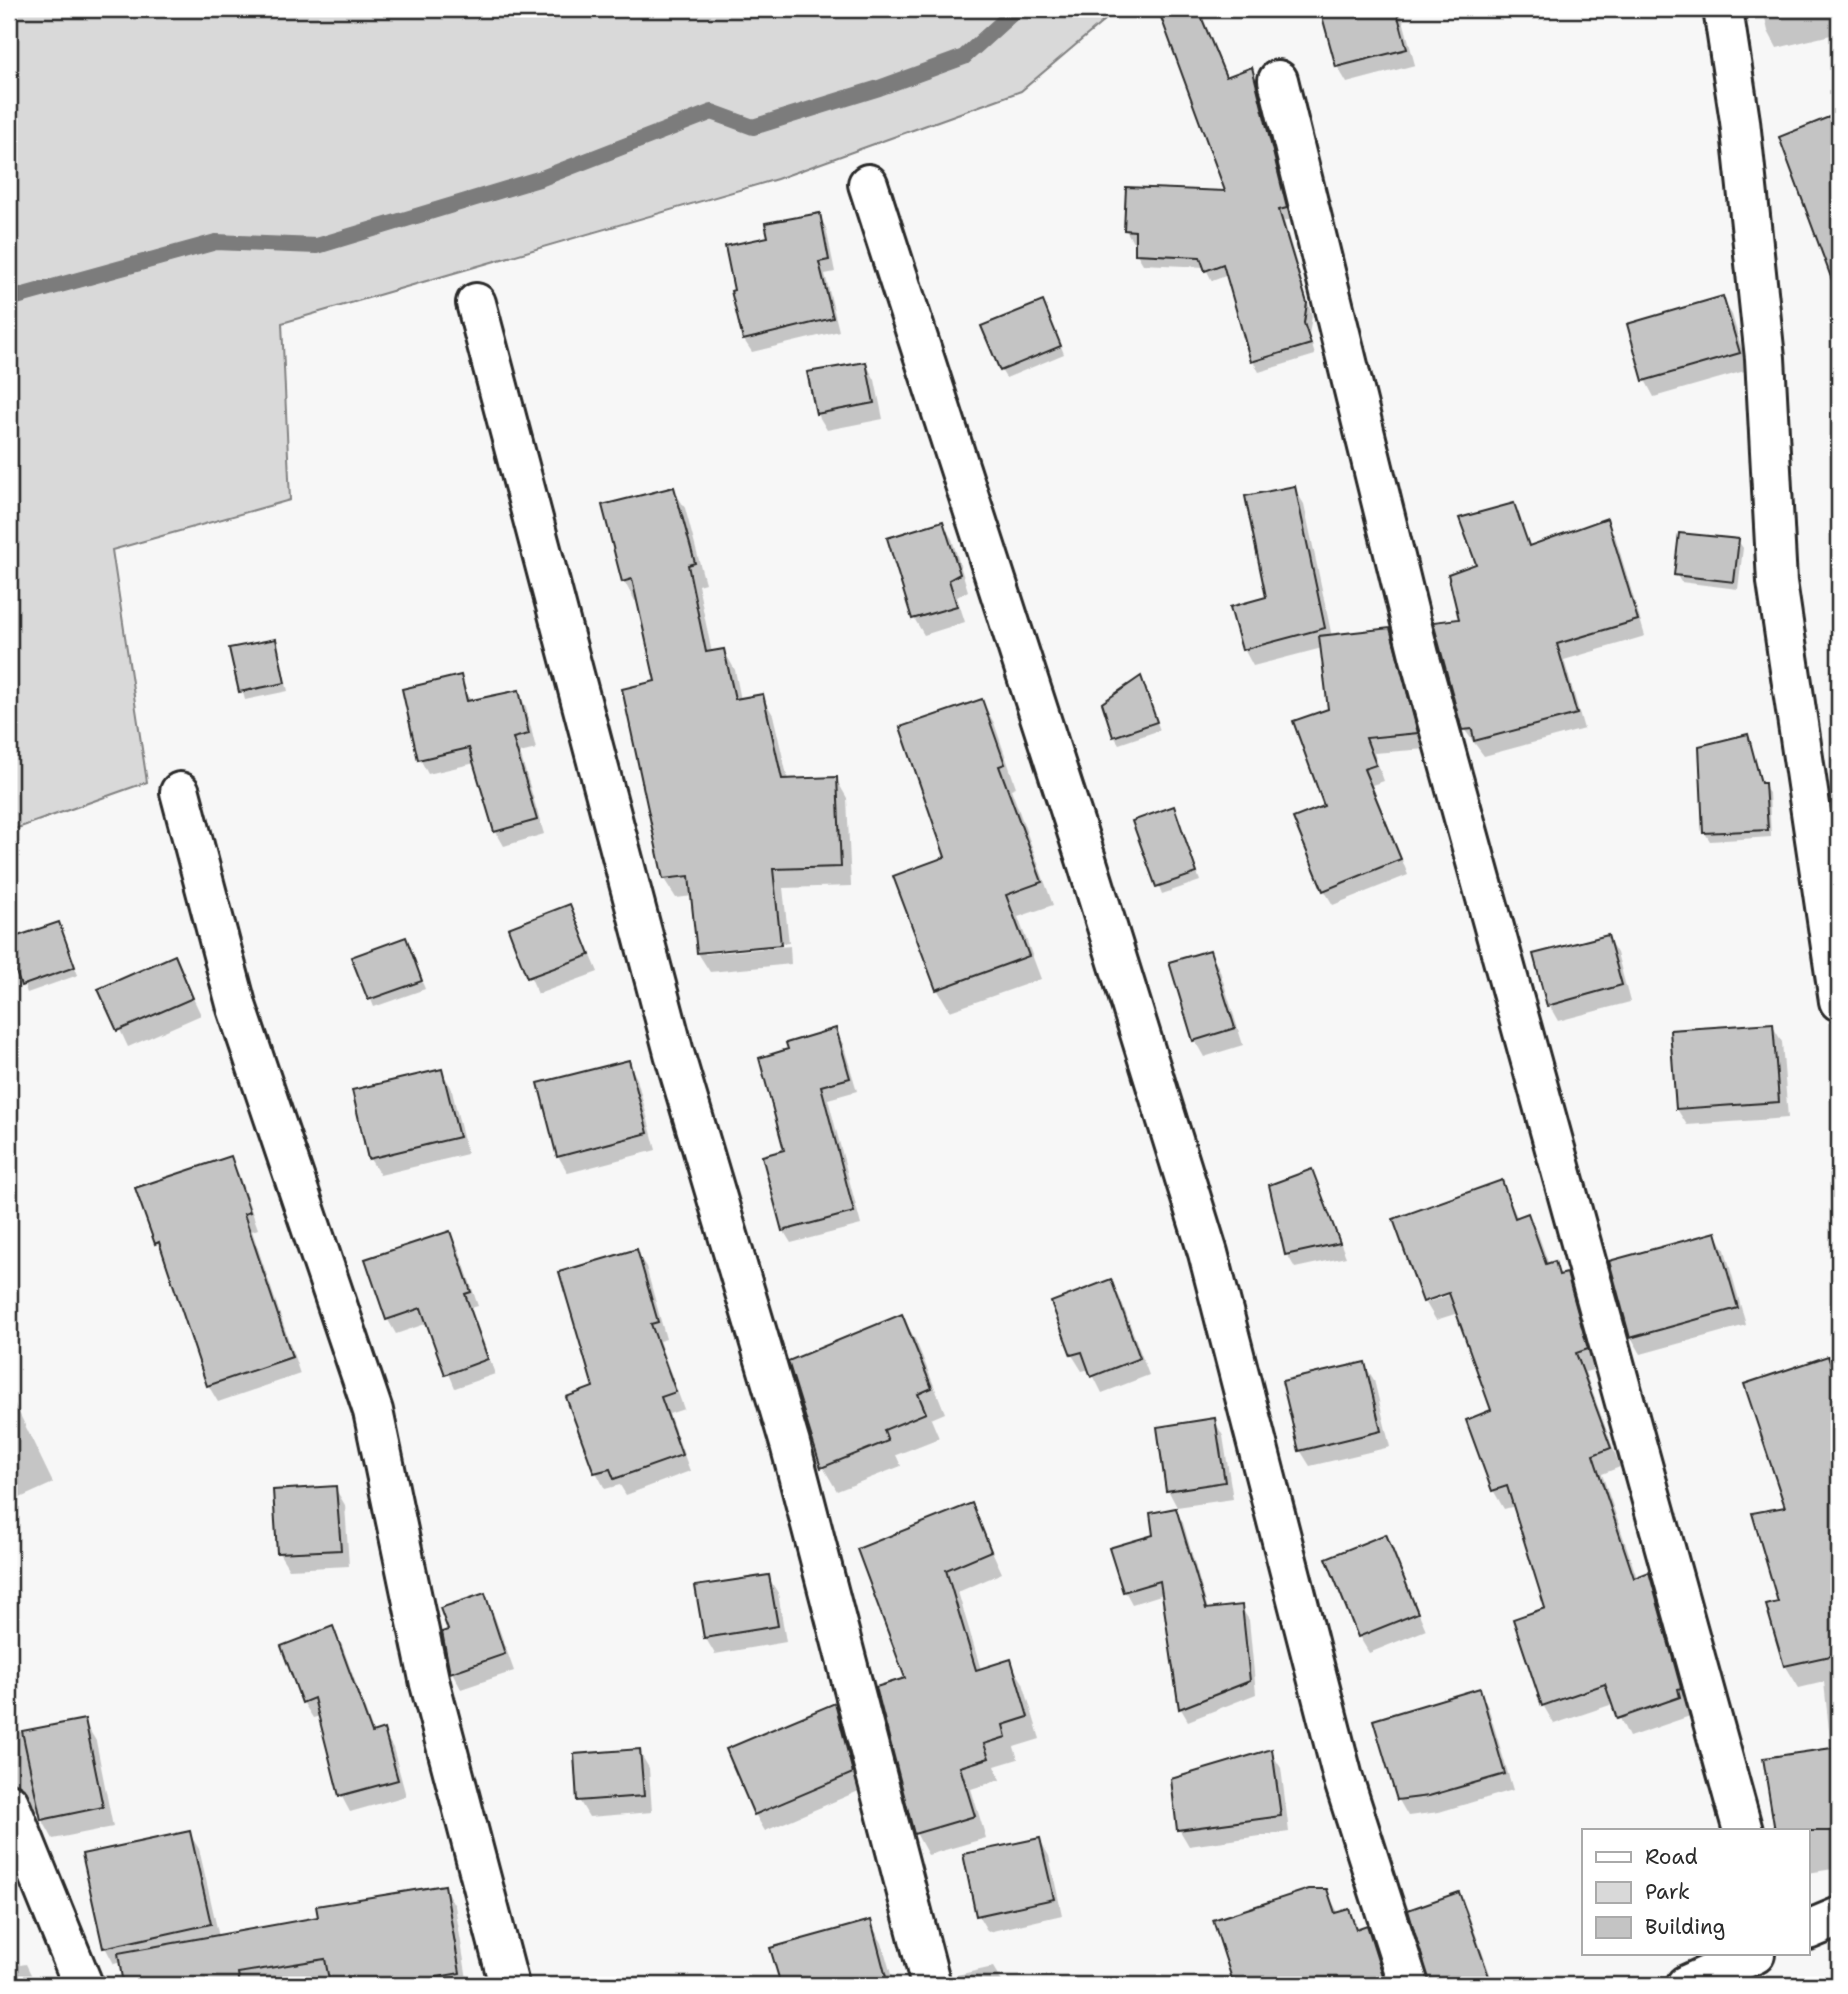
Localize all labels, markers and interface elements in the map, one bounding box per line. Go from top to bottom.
legend [1582,1829,1810,1955]
text: Road [1645,1843,1698,1871]
text: Park [1645,1878,1690,1906]
text: Building [1645,1913,1725,1941]

